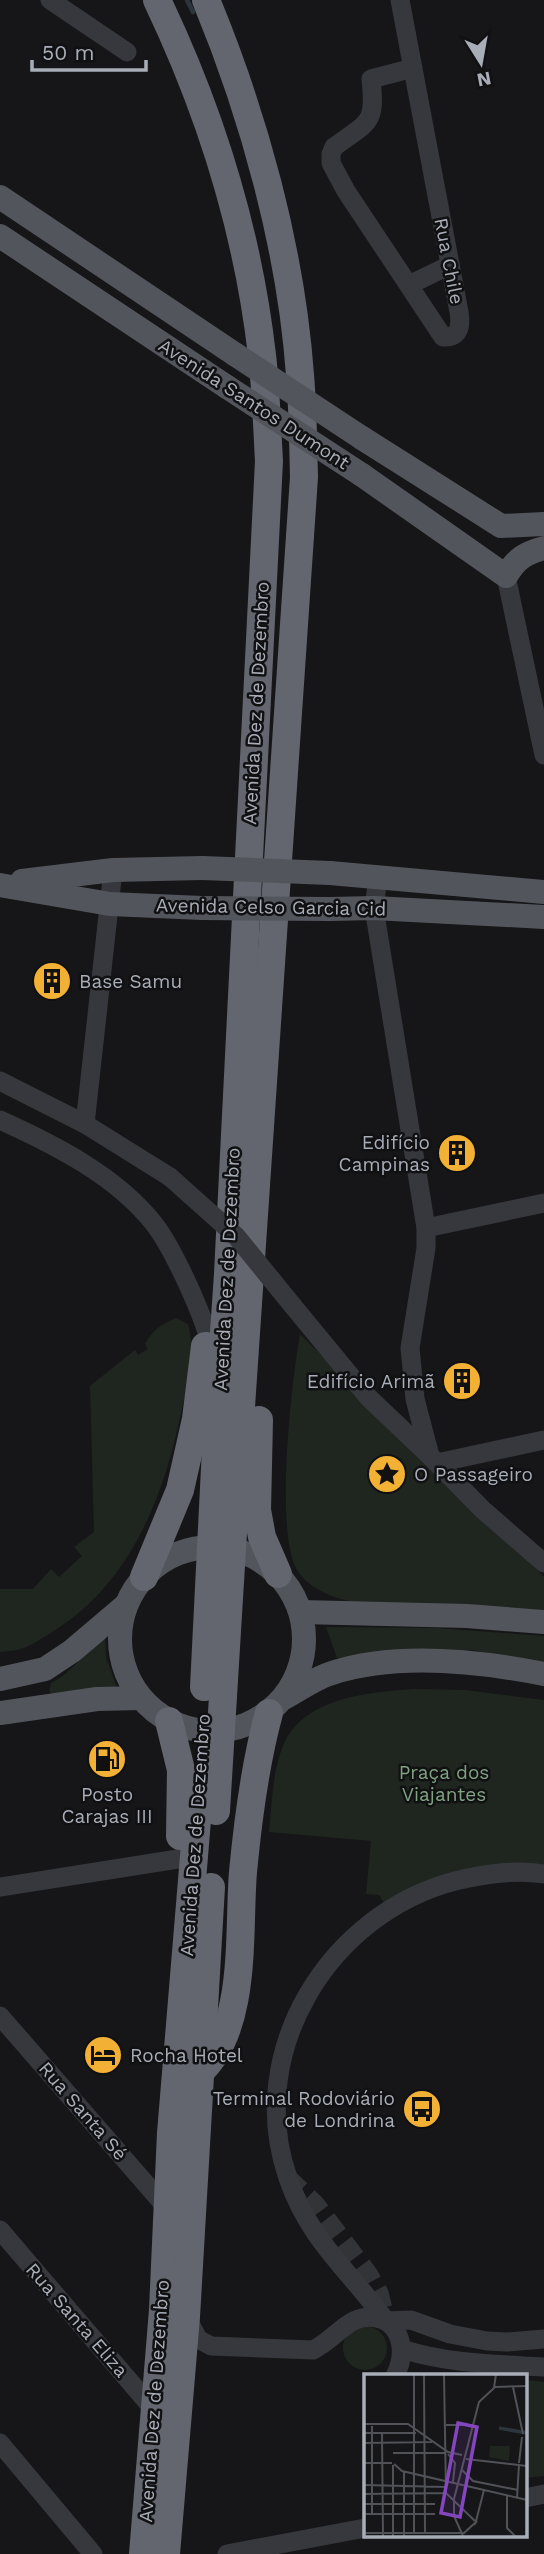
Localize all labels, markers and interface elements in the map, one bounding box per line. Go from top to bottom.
scale bar [32,28,145,72]
north arrow [446,28,516,98]
text: 50 m [42,40,94,65]
text: N [475,67,493,92]
street label: Rua Chile [429,216,469,306]
street label: Avenida Santos Dumont [154,334,354,474]
street label: Avenida Dez de Dezembro [238,581,274,825]
street label: Avenida Celso Garcia Cid [156,893,386,921]
building icon: Base Samu [31,960,73,1002]
place label: Base Samu [79,970,182,993]
place label: Edifício Campinas [339,1131,430,1176]
building icon: Edifício Campinas [436,1132,478,1174]
street label: Avenida Dez de Dezembro [209,1147,245,1391]
building icon: Edifício Arimã [441,1360,483,1402]
place label: Edifício Arimã [307,1370,435,1393]
place icon: O Passageiro [366,1453,408,1495]
place label: O Passageiro [414,1463,533,1486]
street label: Avenida Dez de Dezembro [175,1713,215,1957]
fuel station icon: Posto Carajas III [86,1738,128,1780]
park label: Praça dos Viajantes [399,1761,489,1806]
place label: Posto Carajas III [61,1783,153,1828]
hotel icon: Rocha Hotel [82,2034,124,2076]
place label: Rocha Hotel [130,2044,243,2067]
street label: Rua Santa Sé [34,2057,132,2165]
place label: Terminal Rodoviário de Londrina [213,2087,395,2132]
bus stop icon: Terminal Rodoviário de Londrina [401,2088,443,2130]
street label: Rua Santa Eliza [21,2258,133,2382]
street label: Avenida Dez de Dezembro [134,2279,174,2523]
inset map [364,2374,526,2536]

